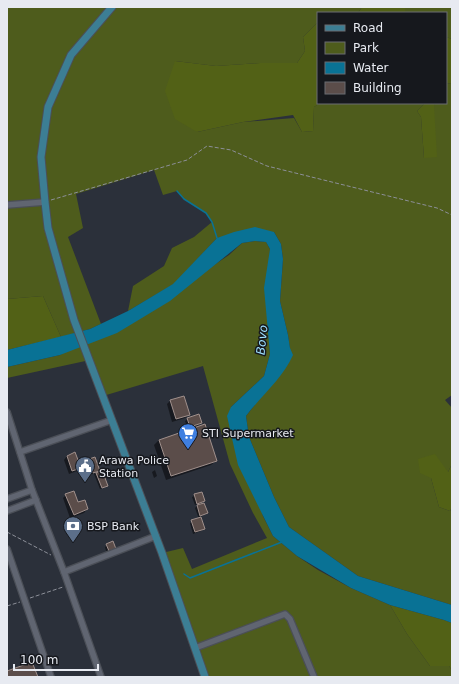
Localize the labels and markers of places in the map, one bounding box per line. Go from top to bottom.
supermarket icon: STI Supermarket [177,422,199,450]
place label: STI Supermarket [202,427,294,440]
place label: Arawa Police Station [99,454,169,480]
public building icon: Arawa Police Station [74,455,96,483]
bank icon: BSP Bank [62,515,84,543]
place label: BSP Bank [87,520,140,533]

